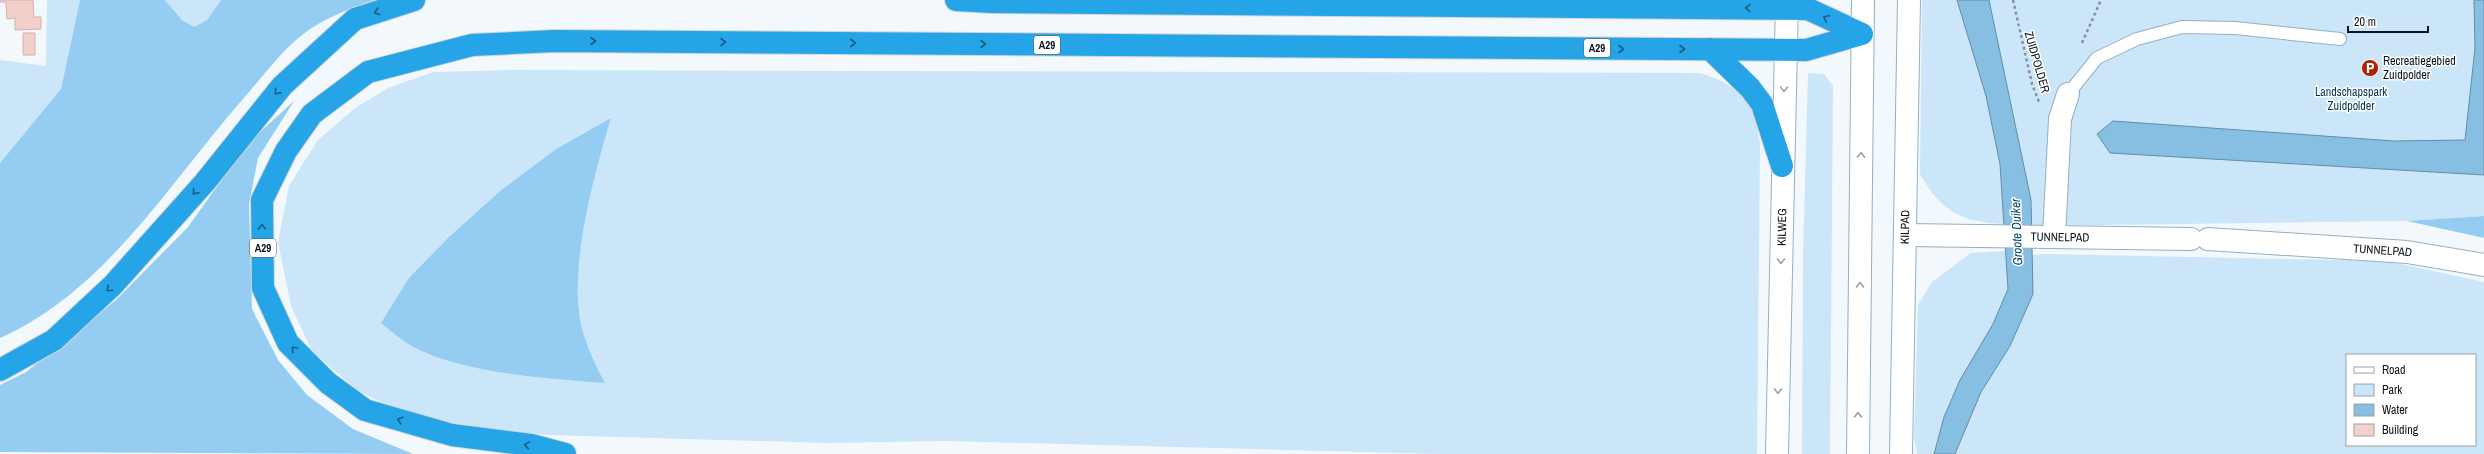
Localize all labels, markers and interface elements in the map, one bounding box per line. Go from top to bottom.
one-way arrow [1745,4,1751,12]
one-way arrow [374,7,381,16]
scale bar [2348,8,2428,34]
text: 20 m [2354,14,2376,30]
one-way arrow [1823,15,1831,23]
street label: ZUIDPOLDER [2021,29,2053,95]
road number: A29 [1034,36,1060,54]
one-way arrow [590,37,596,45]
one-way arrow [720,38,726,46]
one-way arrow [850,39,856,47]
road number: A29 [1584,39,1610,57]
one-way arrow [980,40,986,48]
one-way arrow [1618,45,1624,53]
one-way arrow [1679,45,1685,53]
place label: Recreatiegebied Zuidpolder [2383,53,2456,83]
parking icon: Recreatiegebied Zuidpolder [2360,58,2380,78]
park label: Landschapspark Zuidpolder [2315,84,2387,114]
one-way arrow [1780,86,1789,92]
one-way arrow [275,87,282,94]
one-way arrow [1857,152,1865,158]
one-way arrow [193,188,200,195]
water label: Groote Duiker [2007,198,2026,266]
street label: KILWEG [1774,208,1790,246]
street label: KILPAD [1897,210,1913,244]
one-way arrow [258,224,266,230]
street label: TUNNELPAD [2030,229,2090,246]
road number: A29 [250,239,276,257]
street label: TUNNELPAD [2353,241,2413,261]
one-way arrow [1776,258,1785,264]
one-way arrow [1856,282,1864,288]
one-way arrow [106,285,113,292]
one-way arrow [291,346,299,354]
legend [2346,354,2476,446]
text: Road [2382,362,2406,378]
text: Park [2382,382,2402,398]
one-way arrow [1774,388,1782,394]
text: Water [2382,402,2409,418]
one-way arrow [1854,412,1862,418]
one-way arrow [396,416,403,425]
text: Building [2382,422,2419,438]
one-way arrow [524,441,530,450]

